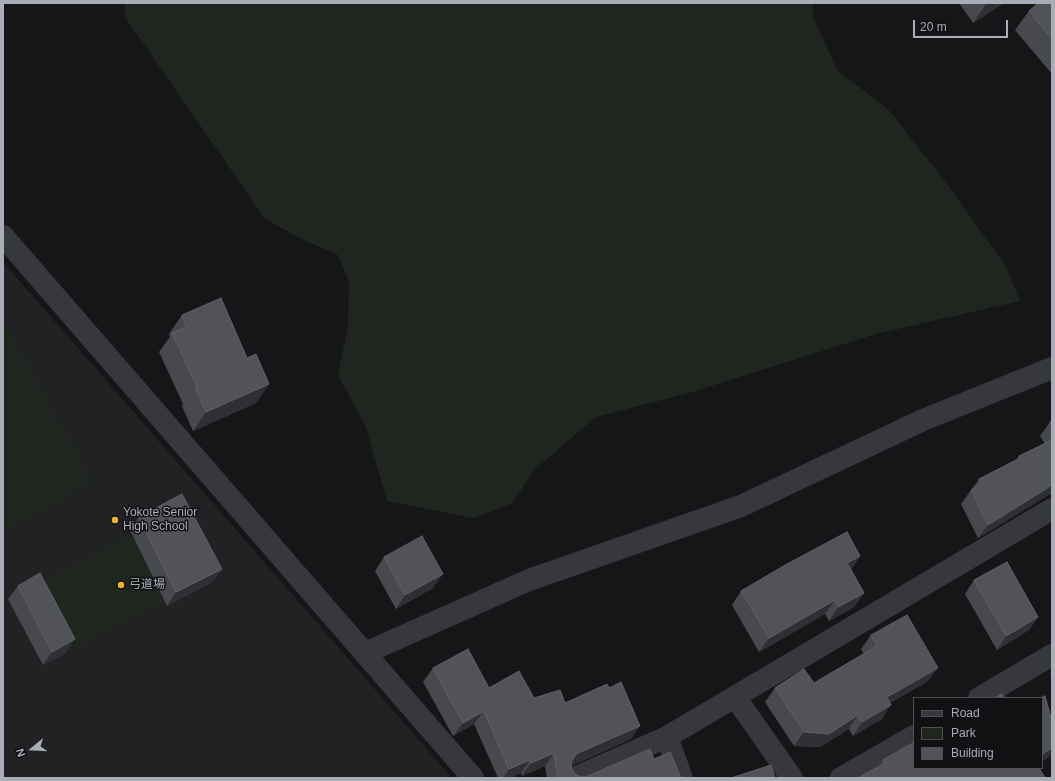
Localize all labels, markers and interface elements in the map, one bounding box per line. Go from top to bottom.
scale bar [915,12,1010,38]
text: 20 m [920,20,947,34]
place label: Yokote Senior High School [123,506,197,534]
marker: Yokote Senior High School [110,515,120,525]
place label: 弓道場 [129,578,165,592]
marker: 弓道場 [116,580,126,590]
legend [913,697,1043,769]
text: Road [951,706,980,720]
text: Park [951,726,976,740]
north arrow [12,729,52,769]
text: Building [951,746,994,760]
text: N [14,747,28,758]

